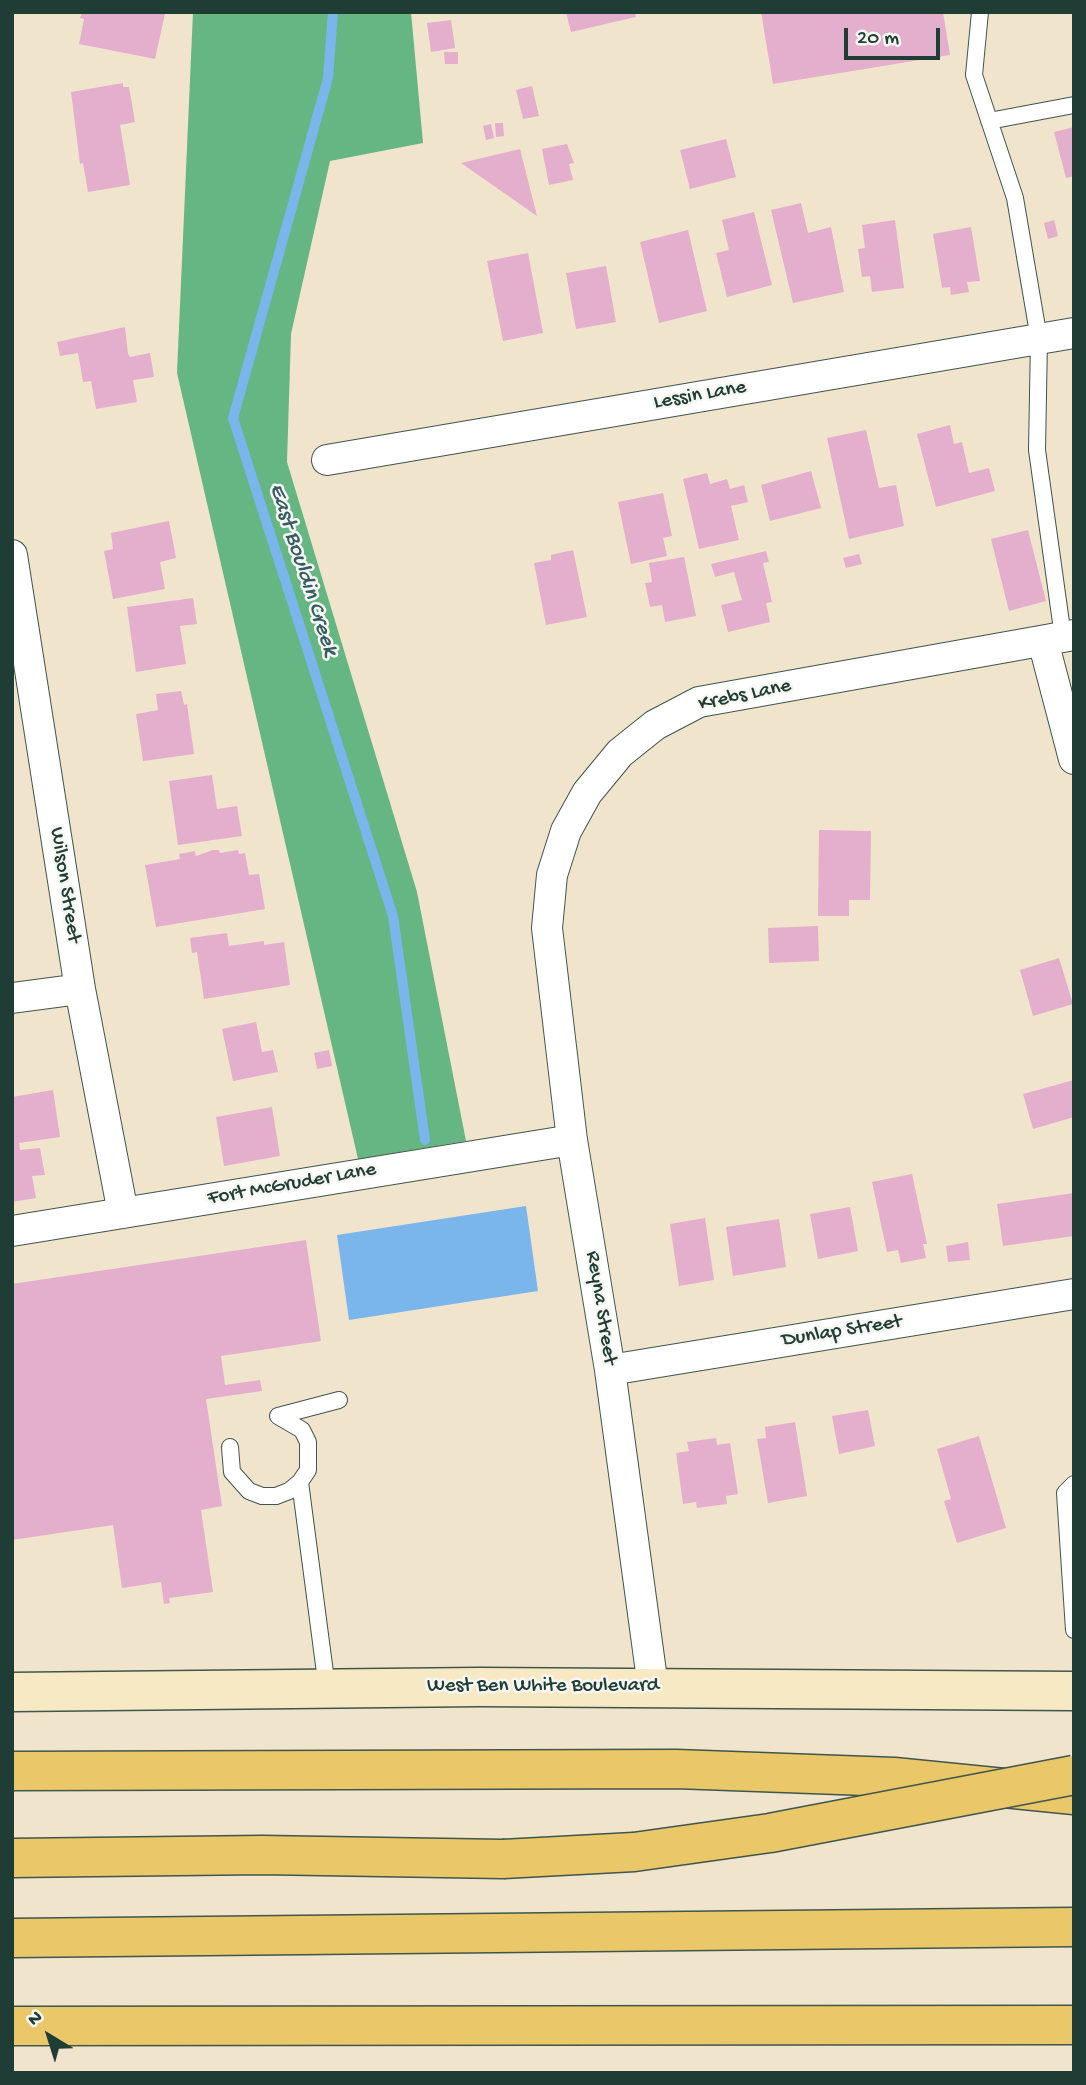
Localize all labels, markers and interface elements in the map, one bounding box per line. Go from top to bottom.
scale bar [848,14,944,58]
text: 20 m [857,27,899,52]
street label: Lessin Lane [652,375,748,417]
water label: East Bouldin Creek [261,480,343,660]
street label: Krebs Lane [697,674,793,718]
street label: Wilson Street [42,825,86,945]
street label: Fort McGruder Lane [206,1158,378,1212]
street label: Reyna Street [579,1249,621,1367]
street label: Dunlap Street [780,1310,904,1354]
street label: West Ben White Boulevard [427,1674,659,1700]
north arrow [14,2001,84,2071]
text: N [24,2006,48,2032]

